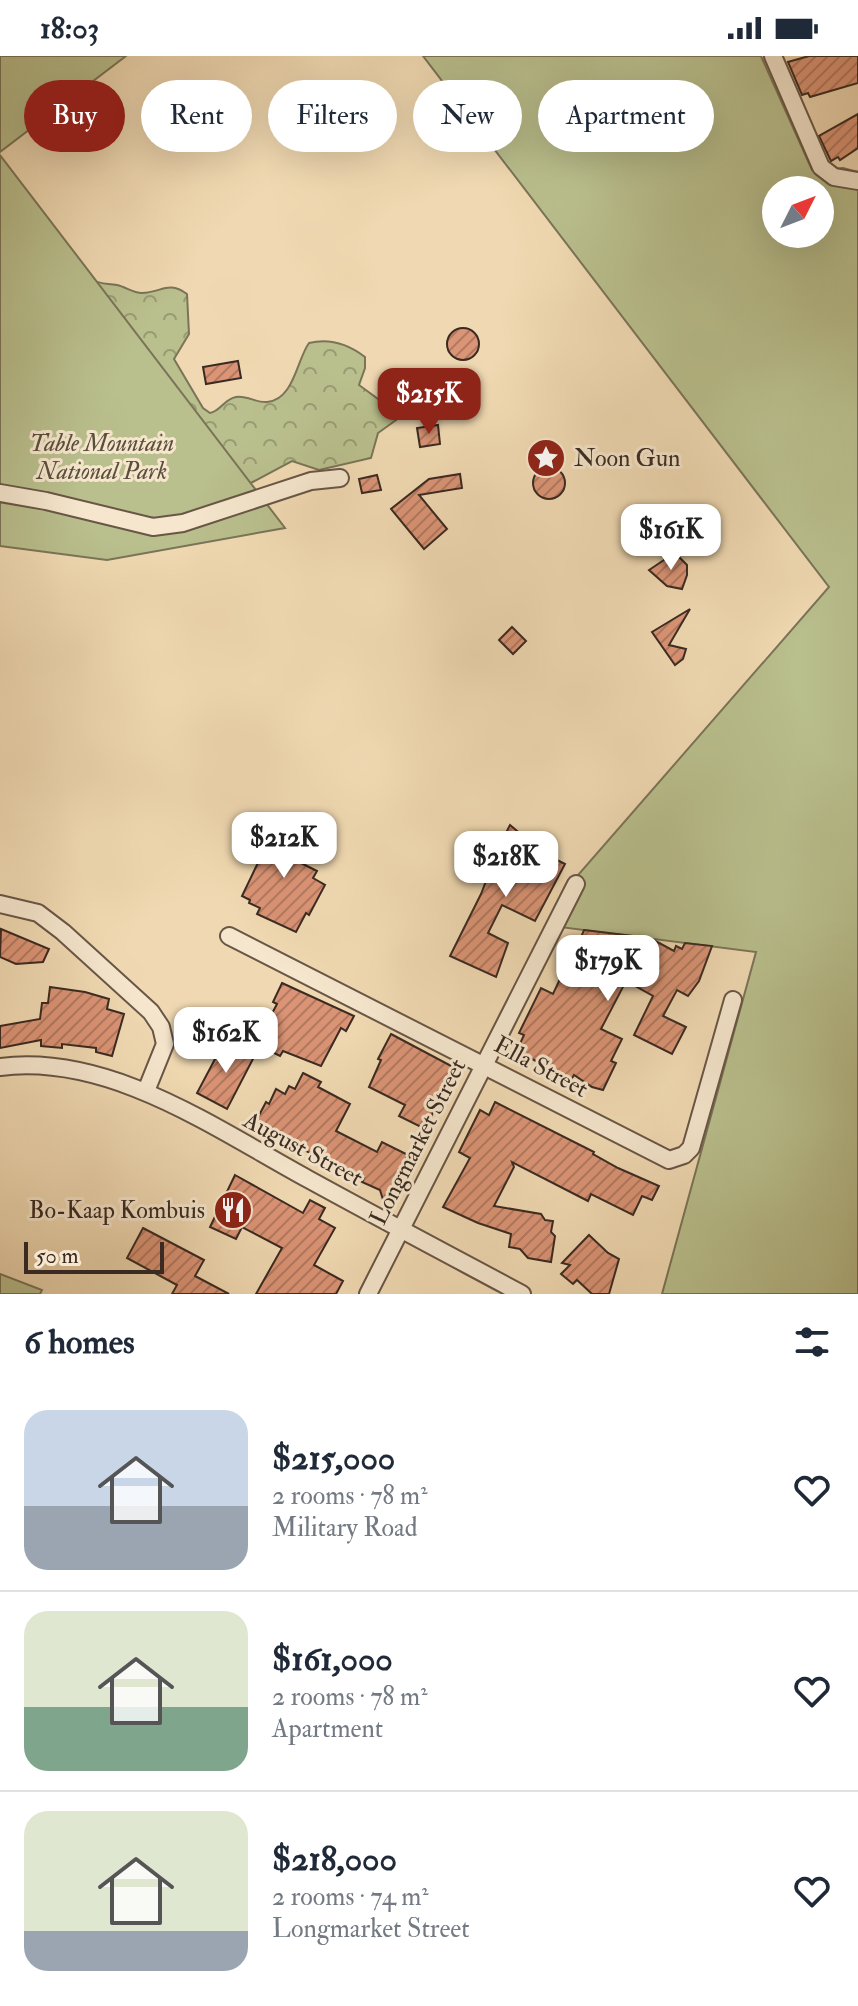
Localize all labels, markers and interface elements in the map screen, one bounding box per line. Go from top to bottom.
text: 18:03 [40,10,99,47]
chip: Buy [24,80,125,152]
chip: Rent [141,80,252,152]
chip: Filters [268,80,397,152]
chip: New [413,80,522,152]
chip: Apartment [538,80,714,152]
north arrow [762,176,834,248]
map controls [762,176,834,248]
pin: $215K [373,368,485,436]
text: $215K [396,378,462,410]
park label: Table Mountain National Park [30,428,174,487]
place icon: Noon Gun [525,437,567,479]
place label: Noon Gun [574,443,680,474]
pin: $161K [615,504,727,572]
text: $161K [639,514,703,546]
pin: $212K [228,812,340,880]
text: $212K [250,822,318,854]
pin: $218K [450,831,562,899]
text: $218K [472,841,540,873]
pin: $179K [552,935,664,1003]
text: $179K [574,945,642,977]
pin: $162K [170,1007,282,1075]
text: $162K [192,1017,260,1049]
street label: Ella Street [489,1029,594,1105]
street label: Longmarket Street [363,1054,473,1230]
street label: August Street [237,1104,368,1194]
restaurant icon: Bo-Kaap Kombuis [212,1189,254,1231]
place label: Bo-Kaap Kombuis [29,1195,205,1226]
scale bar [24,1238,164,1274]
text: 50 m [36,1242,78,1270]
icon: filters [790,1320,834,1364]
text: 6 homes [24,1321,135,1364]
text: $215,000 [272,1437,395,1480]
icon: home [88,1442,184,1538]
icon: heart [790,1468,834,1512]
text: 2 rooms · 78 m² [272,1480,428,1512]
text: Military Road [272,1512,418,1544]
text: $161,000 [272,1638,393,1681]
icon: home [88,1643,184,1739]
icon: heart [790,1669,834,1713]
text: 2 rooms · 78 m² [272,1681,428,1713]
text: Apartment [272,1713,383,1745]
text: $218,000 [272,1838,397,1881]
icon: home [88,1843,184,1939]
icon: heart [790,1869,834,1913]
text: 2 rooms · 74 m² [272,1881,429,1913]
text: Longmarket Street [272,1913,470,1945]

